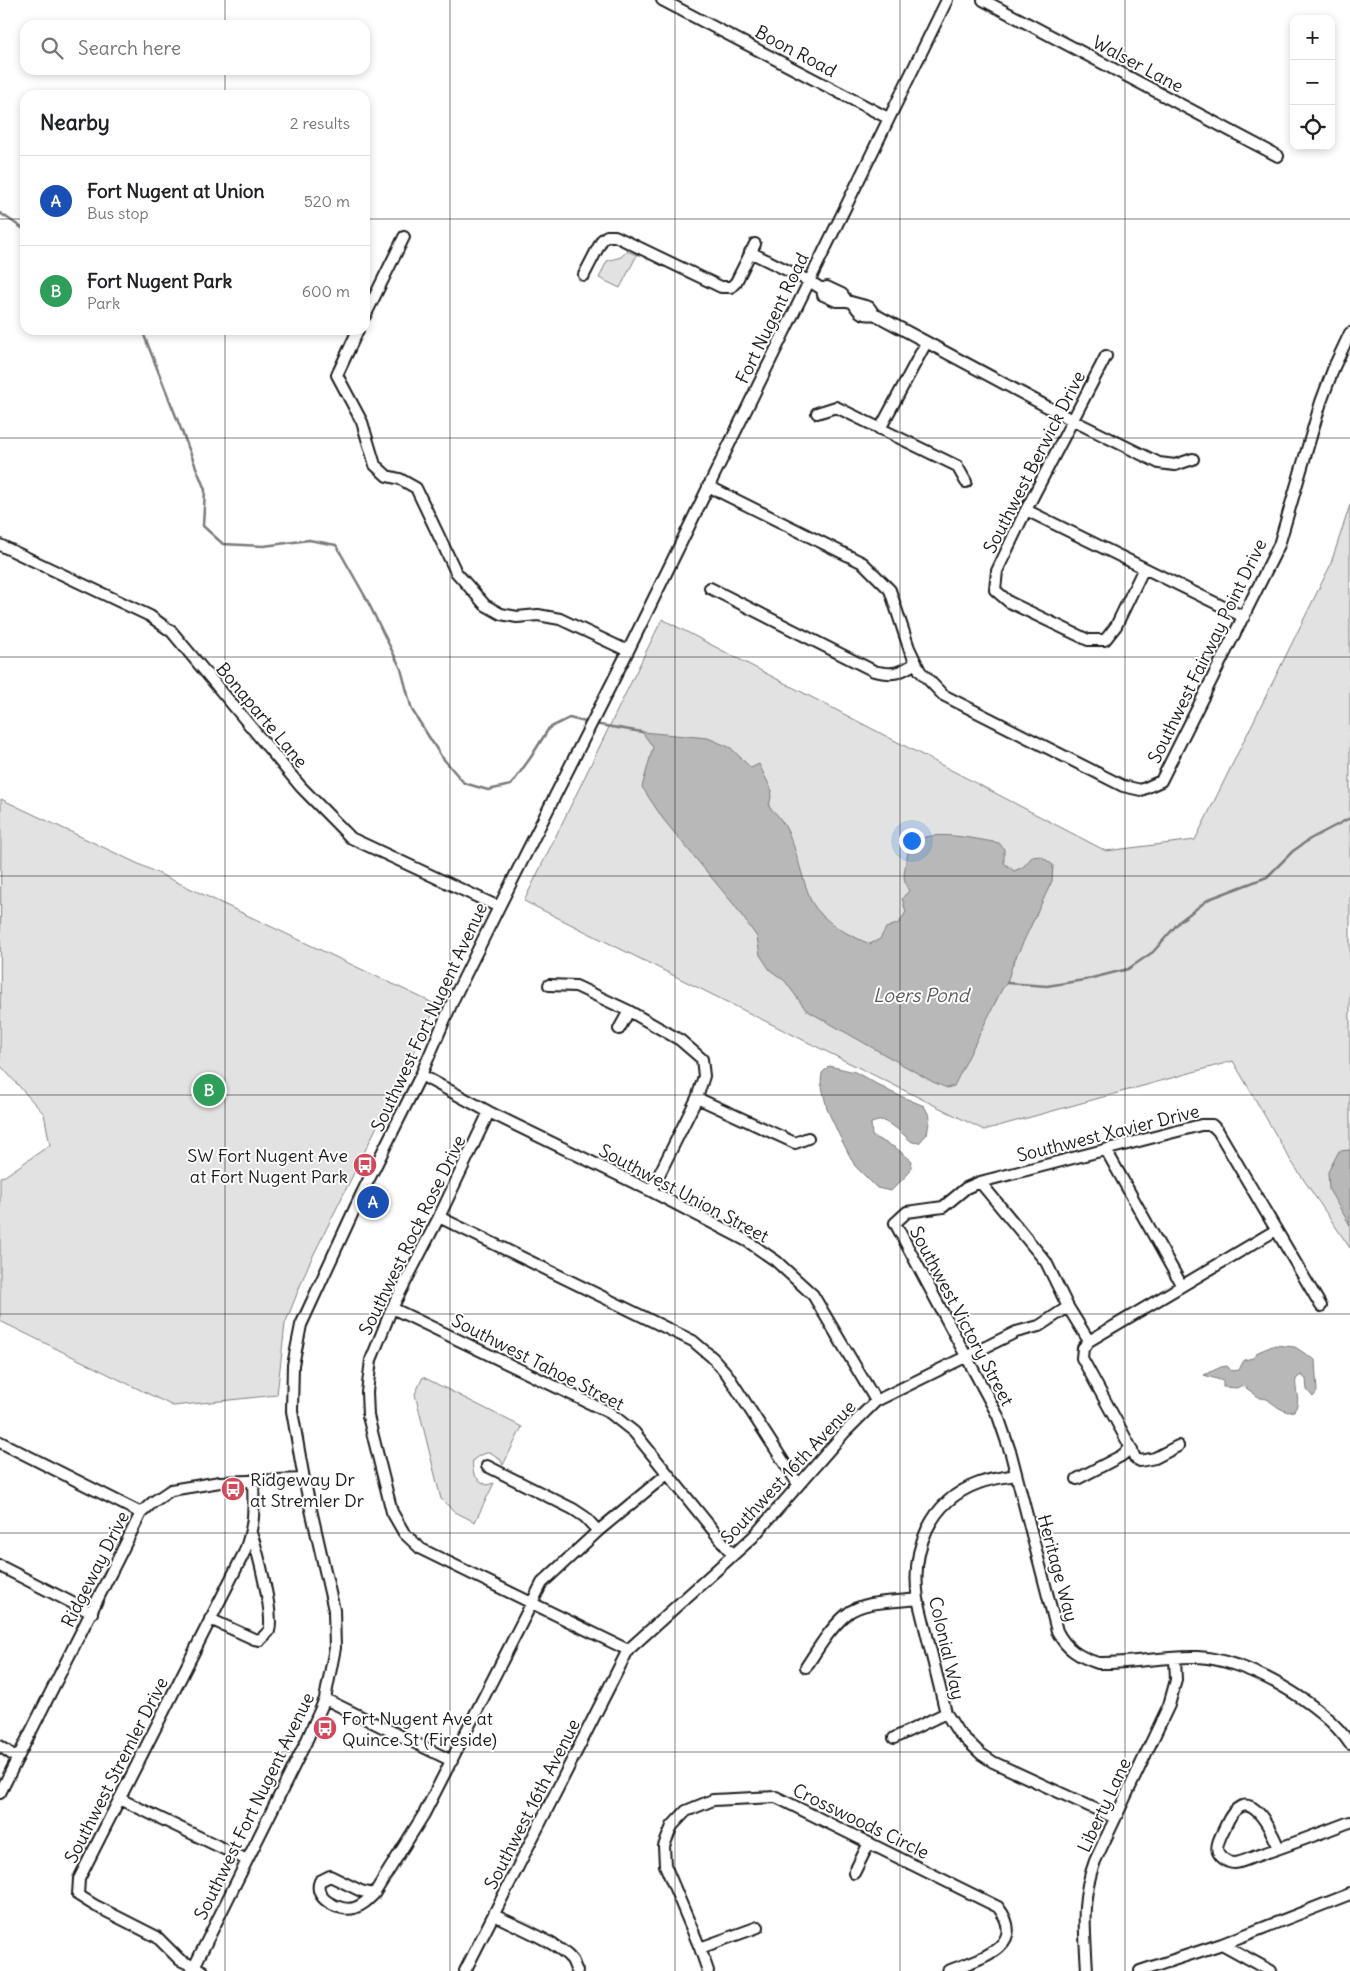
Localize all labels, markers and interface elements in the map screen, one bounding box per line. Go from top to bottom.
map controls [1290,15,1335,150]
button: + [1290,15,1335,60]
search box [20,20,370,75]
street label: Boon Road [751,20,841,82]
street label: Walser Lane [1089,30,1187,98]
icon: search [38,34,66,62]
text: Search here [78,36,181,60]
button: − [1290,60,1335,105]
button: locate [1290,105,1335,150]
text: Nearby [40,109,110,136]
text: 2 results [290,113,350,133]
text: Fort Nugent at Union [87,179,264,203]
text: A [51,191,61,211]
text: 520 m [304,191,350,211]
text: Bus stop [87,203,149,223]
street label: Fort Nugent Road [730,249,814,387]
text: Fort Nugent Park [87,269,232,293]
text: B [51,281,61,301]
text: 600 m [302,281,350,301]
text: Park [87,293,120,313]
street label: Southwest Berwick Drive [978,367,1090,557]
street label: Southwest Fairway Point Drive [1143,535,1271,767]
street label: Bonaparte Lane [211,658,313,772]
your location [899,828,925,854]
street label: Southwest Fort Nugent Avenue [366,899,492,1135]
water label: Loers Pond [873,983,972,1007]
pin: B [193,1071,225,1109]
street label: Southwest Xavier Drive [1014,1099,1202,1167]
street label: Southwest Rock Rose Drive [354,1131,470,1339]
street label: Southwest Union Street [595,1139,773,1247]
place label: SW Fort Nugent Ave at Fort Nugent Park [187,1144,348,1188]
bus stop icon: SW Fort Nugent Ave at Fort Nugent Park [352,1152,378,1178]
pin: A [357,1183,389,1221]
street label: Southwest Victory Street [905,1222,1019,1410]
street label: Southwest Tahoe Street [448,1309,628,1415]
street label: Southwest 16th Avenue [715,1395,861,1549]
place label: Ridgeway Dr at Stremler Dr [250,1468,365,1512]
bus stop icon: Ridgeway Dr at Stremler Dr [220,1476,246,1502]
street label: Ridgeway Drive [56,1507,134,1631]
street label: Heritage Way [1033,1512,1083,1624]
street label: Colonial Way [924,1594,970,1702]
street label: Southwest Stremler Drive [59,1673,173,1867]
street label: Southwest Fort Nugent Avenue [189,1689,319,1923]
place label: Fort Nugent Ave at Quince St (Fireside) [342,1707,497,1751]
bus stop icon: Fort Nugent Ave at Quince St (Fireside) [312,1715,338,1741]
street label: Southwest 16th Avenue [479,1715,585,1893]
street label: Liberty Lane [1072,1754,1136,1856]
street label: Crosswoods Circle [789,1778,933,1864]

